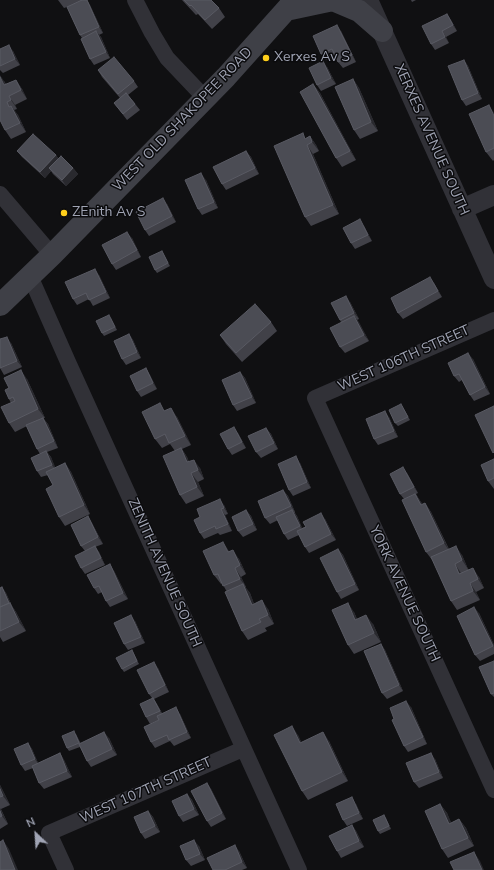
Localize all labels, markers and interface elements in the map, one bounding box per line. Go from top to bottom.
street label: WEST OLD SHAKOPEE ROAD [110,44,256,196]
place label: Xerxes Av S [274,50,350,66]
marker: Xerxes Av S [261,53,271,63]
street label: XERXES AVENUE SOUTH [390,62,472,218]
place label: ZEnith Av S [72,205,145,221]
marker: ZEnith Av S [59,208,69,218]
street label: WEST 106TH STREET [335,322,473,396]
street label: ZENITH AVENUE SOUTH [124,496,204,650]
street label: YORK AVENUE SOUTH [365,523,443,665]
street label: WEST 107TH STREET [77,754,215,828]
north arrow [16,814,56,854]
text: N [24,814,38,831]

